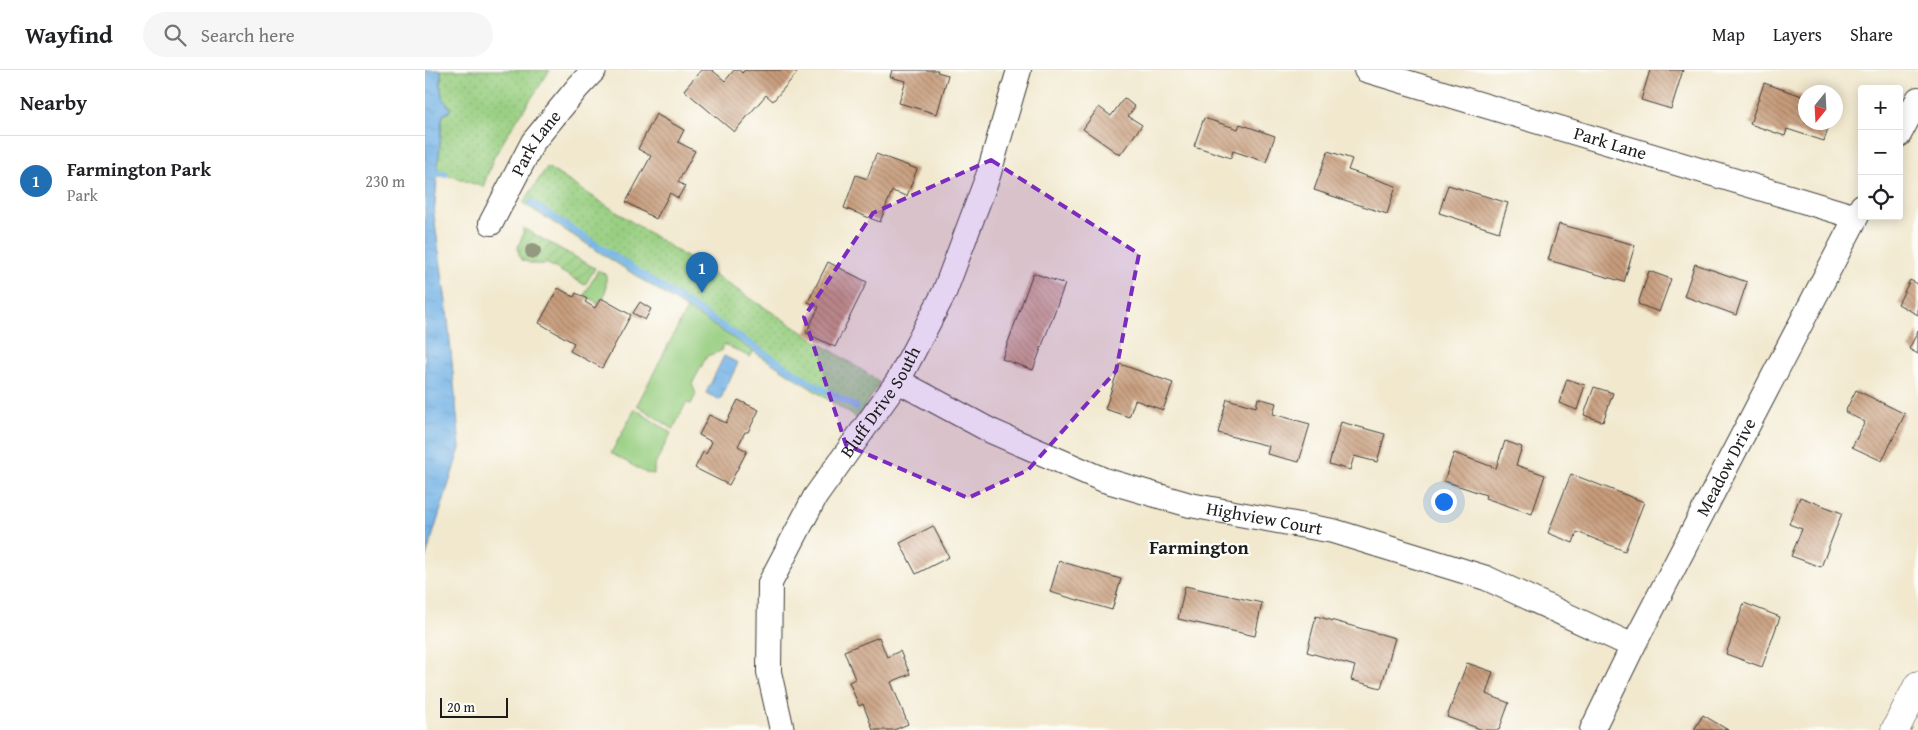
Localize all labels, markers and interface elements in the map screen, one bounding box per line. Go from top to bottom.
search box [143,12,493,57]
text: Wayfind [25,17,113,52]
icon: search [161,21,189,49]
text: Search here [201,21,295,49]
text: Map [1712,21,1745,48]
text: Layers [1773,21,1822,48]
text: Share [1850,21,1893,48]
north arrow [1798,85,1843,130]
map controls [1858,85,1903,220]
button: + [1858,85,1903,130]
text: Nearby [20,87,87,118]
street label: Park Lane [504,104,567,180]
street label: Park Lane [1571,119,1650,166]
button: − [1858,130,1903,175]
text: Farmington Park [67,155,211,183]
text: 1 [32,169,40,193]
text: 230 m [365,169,405,193]
button: locate [1858,175,1903,220]
text: Park [67,183,98,207]
pin: 1 [686,252,718,293]
street label: Bluff Drive South [833,341,927,463]
street label: Meadow Drive [1689,413,1762,521]
your location [1431,489,1457,515]
street label: Highview Court [1204,494,1326,542]
district label: Farmington [1149,533,1250,561]
scale bar [440,695,507,718]
text: 20 m [447,697,475,717]

